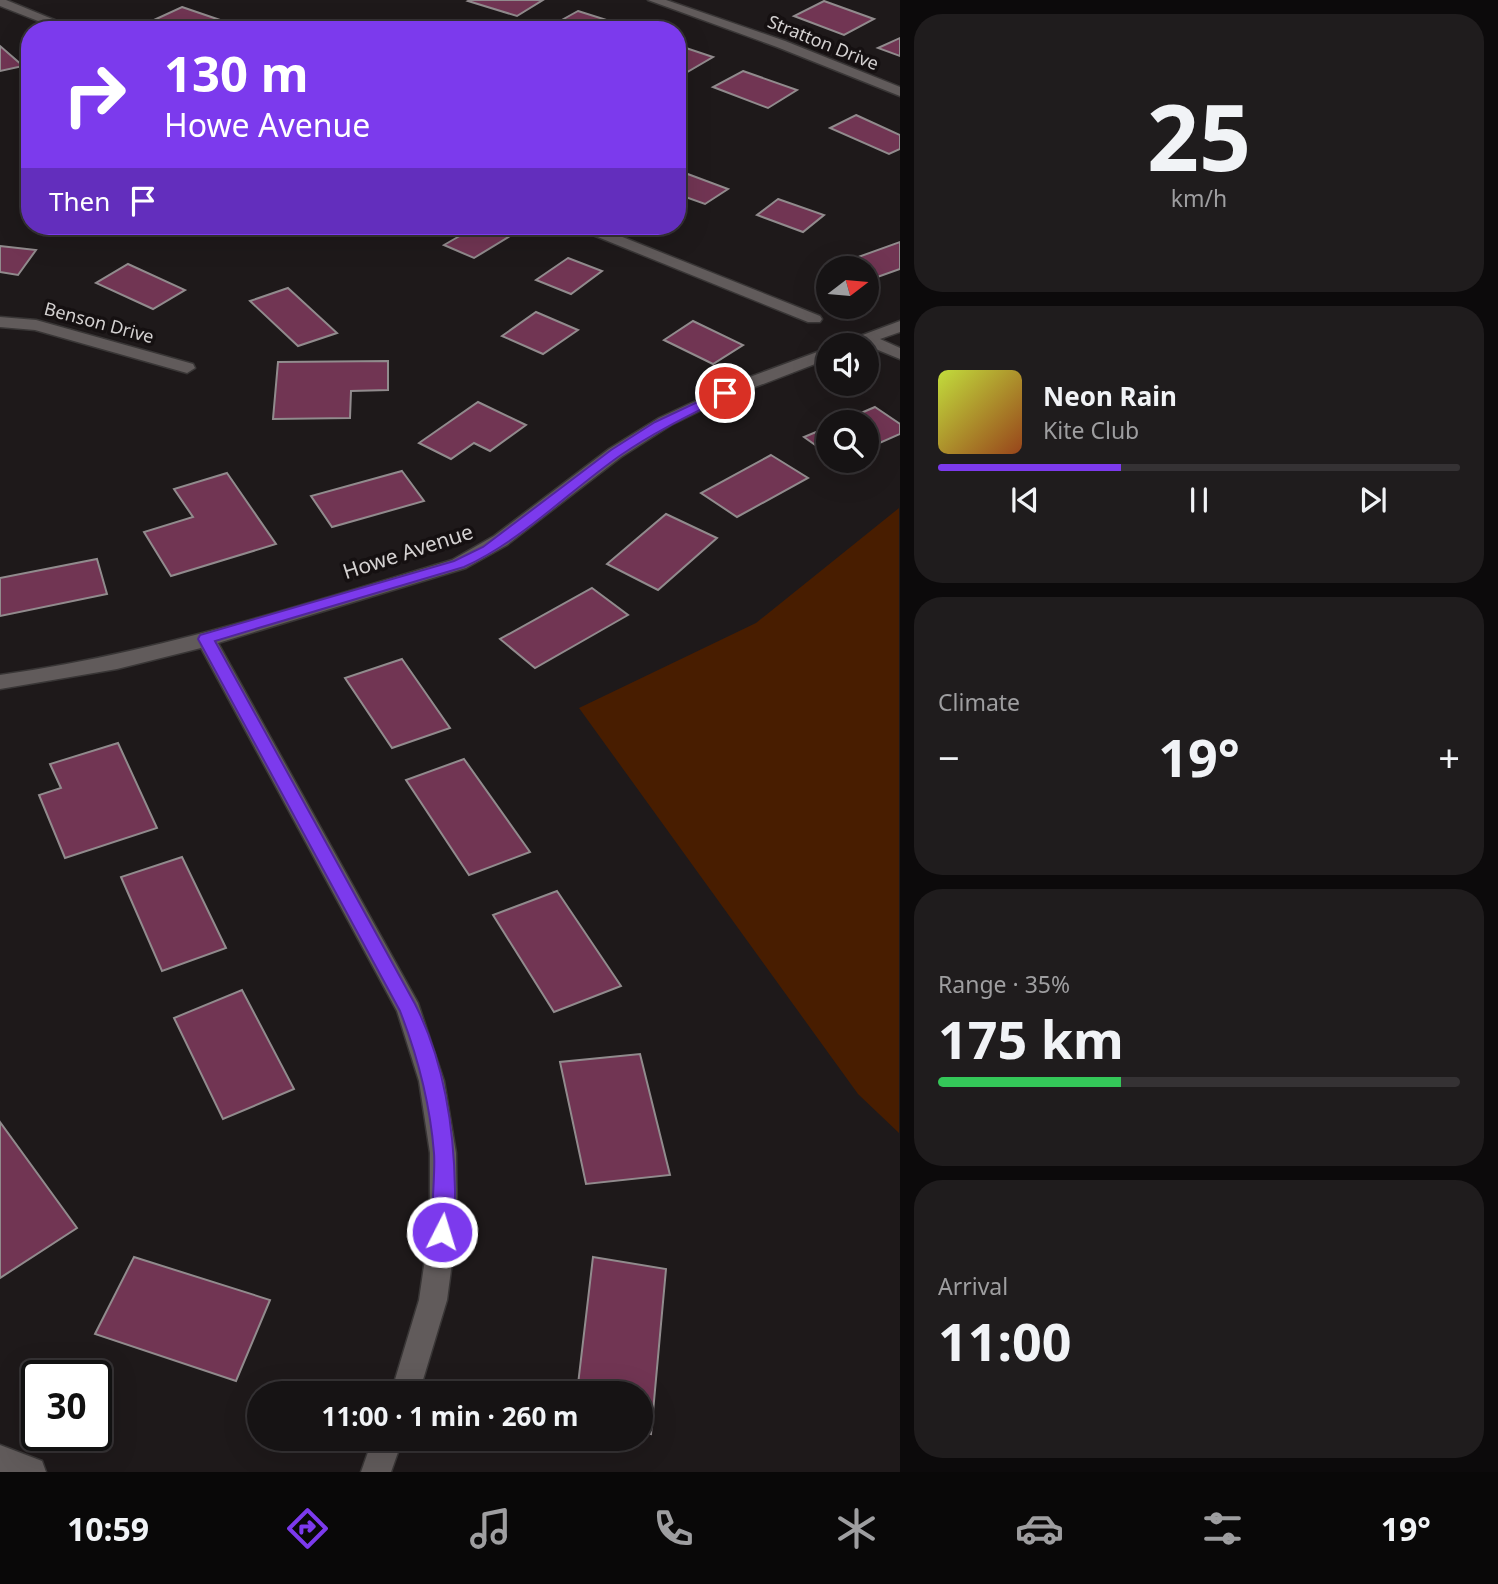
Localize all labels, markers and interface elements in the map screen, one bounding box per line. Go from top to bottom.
street label: Stratton Drive [764,9,882,75]
text: 130 m [164,40,309,106]
icon: right [49,49,140,140]
text: 25 [1147,74,1251,198]
text: Howe Avenue [164,103,370,146]
icon: arrive [124,182,162,220]
text: km/h [1171,182,1227,214]
text: Then [49,183,110,219]
north arrow [816,256,878,318]
map controls [816,256,879,473]
street label: Benson Drive [42,296,157,348]
button: sound [816,333,879,396]
pin [695,363,755,423]
icon: arrive [706,374,744,412]
text: Neon Rain [1043,378,1177,414]
button: search [816,410,879,473]
text: Kite Club [1043,414,1139,446]
icon: previous [1006,481,1044,519]
icon: pause [1180,481,1218,519]
icon: next [1354,481,1392,519]
street label: Howe Avenue [339,517,476,585]
text: Climate [938,686,1020,718]
text: 19° [1158,721,1240,792]
text: − [938,731,960,783]
text: + [1438,731,1460,783]
text: Range · 35% [938,968,1070,1000]
text: 175 km [938,1003,1124,1074]
position arrow [405,1195,479,1269]
text: Arrival [938,1270,1008,1302]
text: 11:00 [938,1305,1072,1376]
speed limit sign: 30 [21,1360,112,1451]
text: 11:00 · 1 min · 260 m [322,1398,578,1434]
icon: directions [283,1504,332,1553]
icon: music [466,1504,515,1553]
icon: phone [649,1504,698,1553]
icon: climate [832,1504,881,1553]
icon: car [1015,1504,1064,1553]
icon: filters [1198,1504,1247,1553]
text: 10:59 [67,1507,149,1550]
text: 19° [1381,1507,1431,1550]

